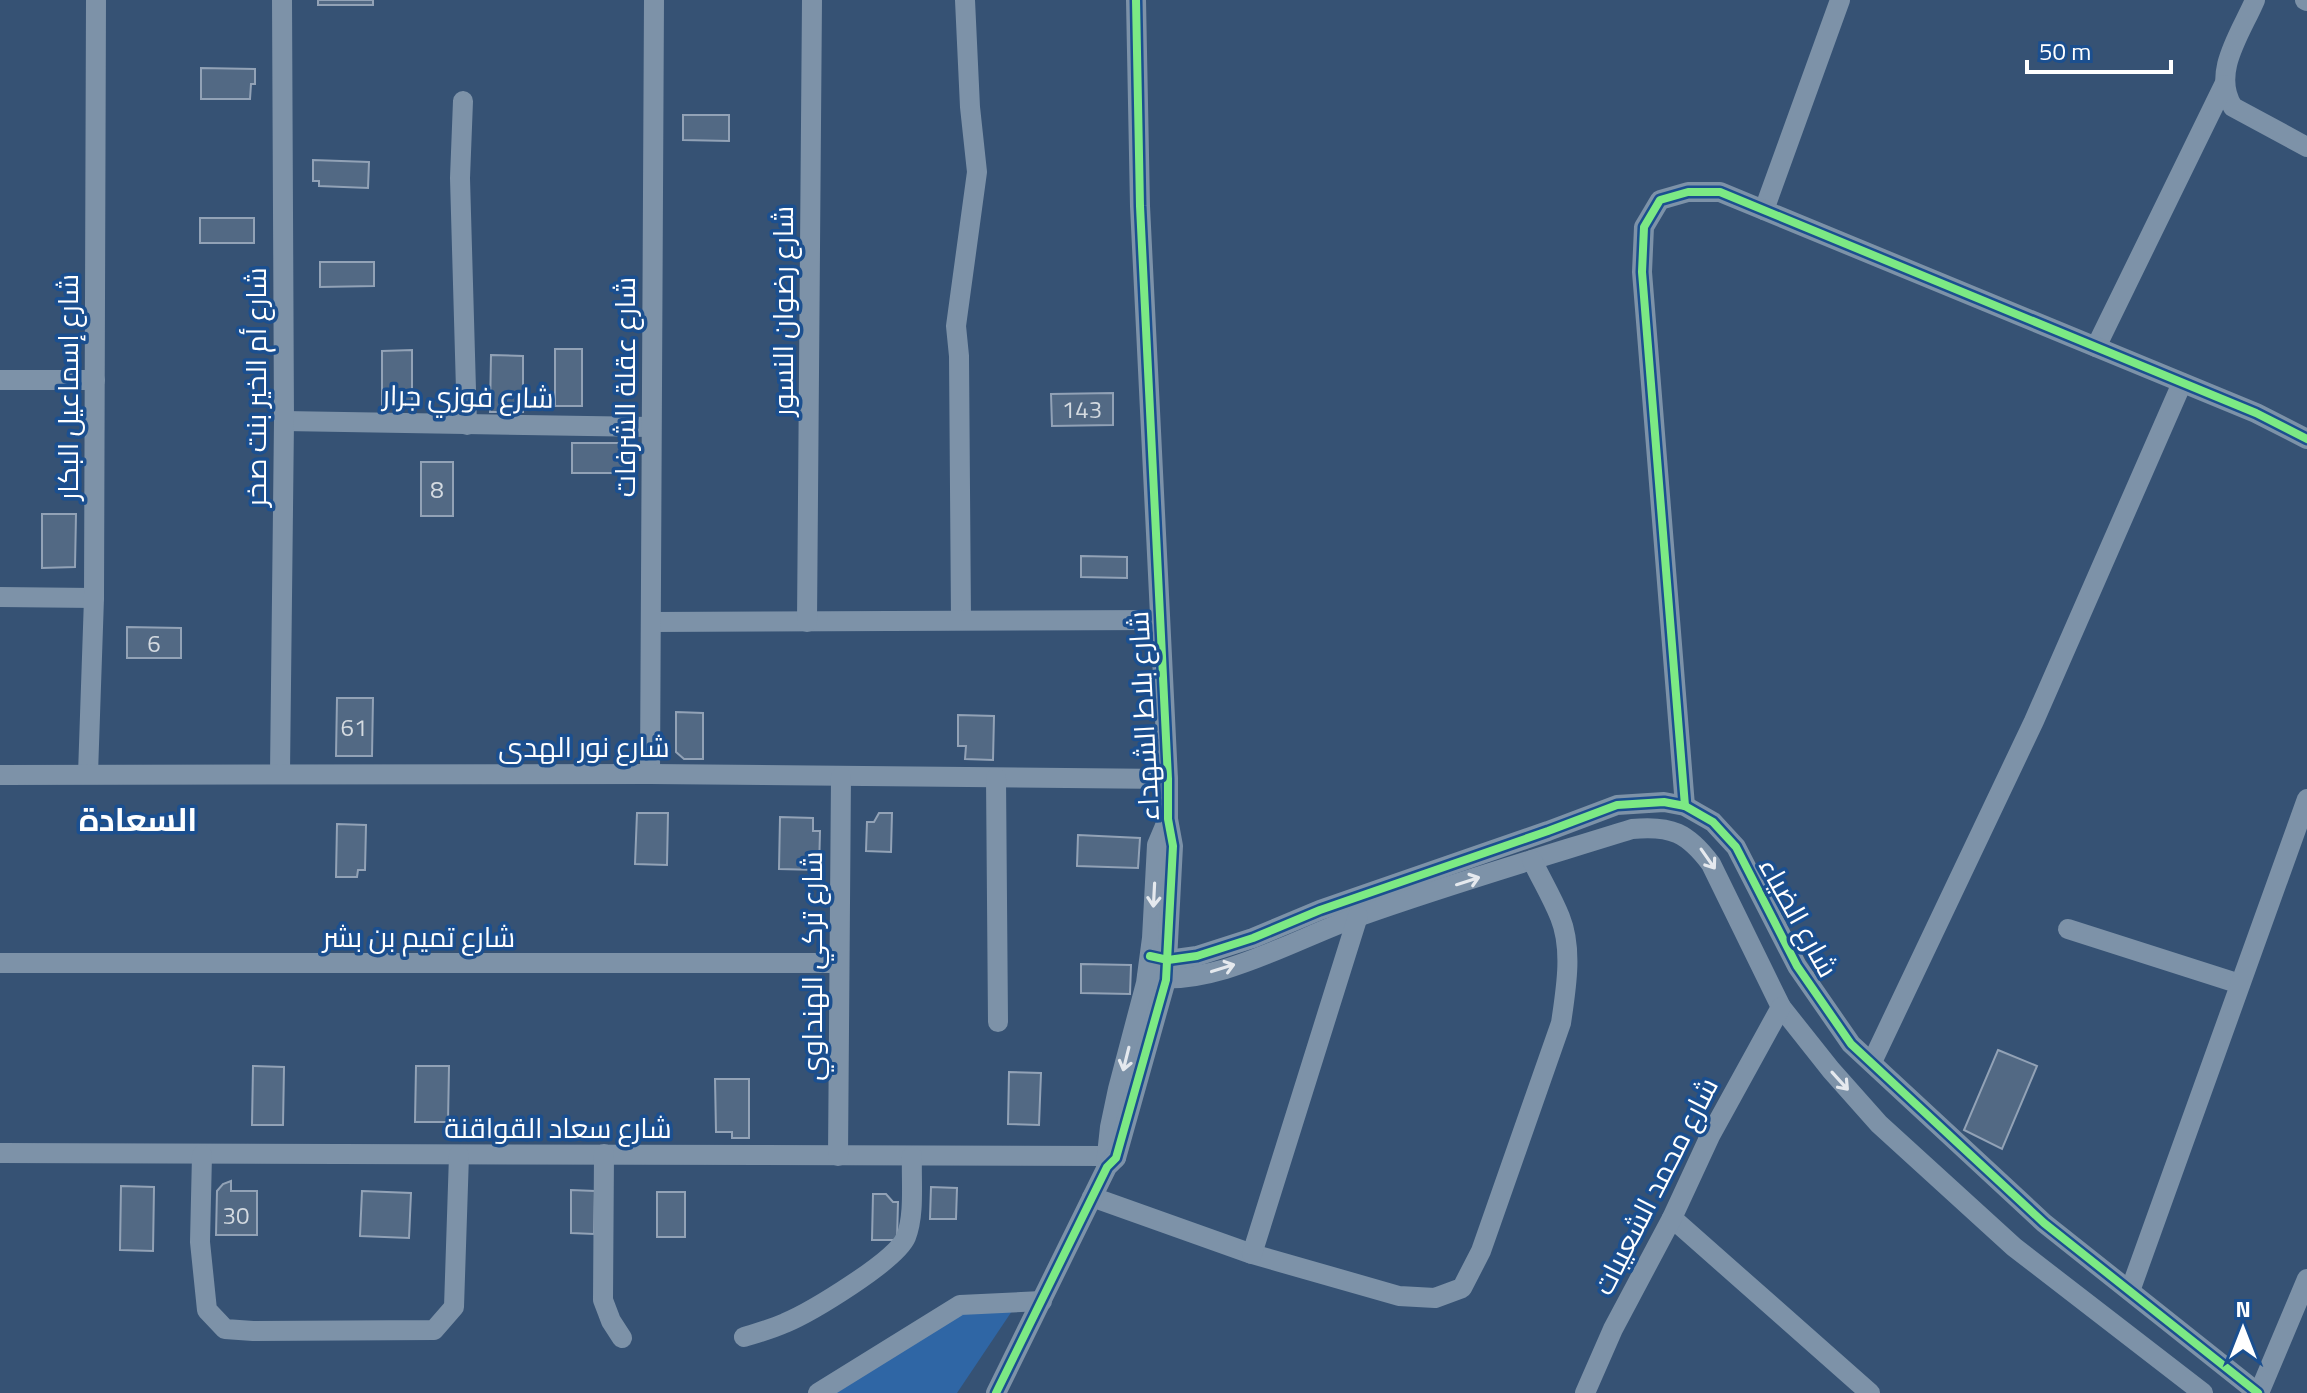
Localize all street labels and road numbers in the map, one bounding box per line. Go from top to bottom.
street label: شارع رضوان النسور [761,206,804,418]
street label: شارع أم الخير بنت صخر [234,267,277,509]
street label: شارع إسماعيل البكار [46,274,89,502]
street label: شارع عقلة الشرفات [603,277,646,497]
street label: شارع فوزي جرار [380,373,554,420]
street label: شارع بلاط الشهداء [1116,610,1170,822]
street label: شارع نور الهدى [498,725,670,768]
street label: شارع الضياء [1748,849,1850,985]
street label: شارع تركي الهنداوي [790,851,834,1081]
street label: شارع تميم بن بشر [321,915,515,958]
street label: شارع محمد الشعيبات [1582,1070,1728,1302]
street label: شارع سعاد القواقنة [444,1106,672,1149]

